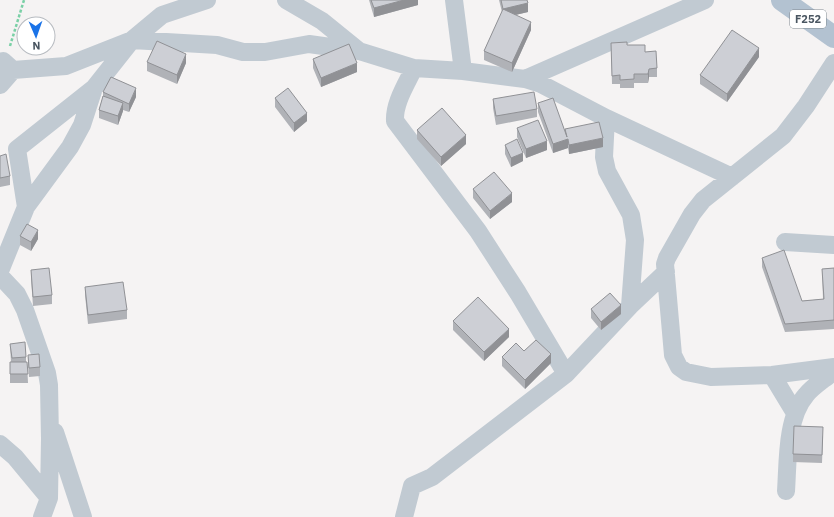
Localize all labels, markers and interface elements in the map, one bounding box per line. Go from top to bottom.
road number: F252 [790,10,826,28]
north arrow [16,16,56,56]
text: N [32,39,41,53]

